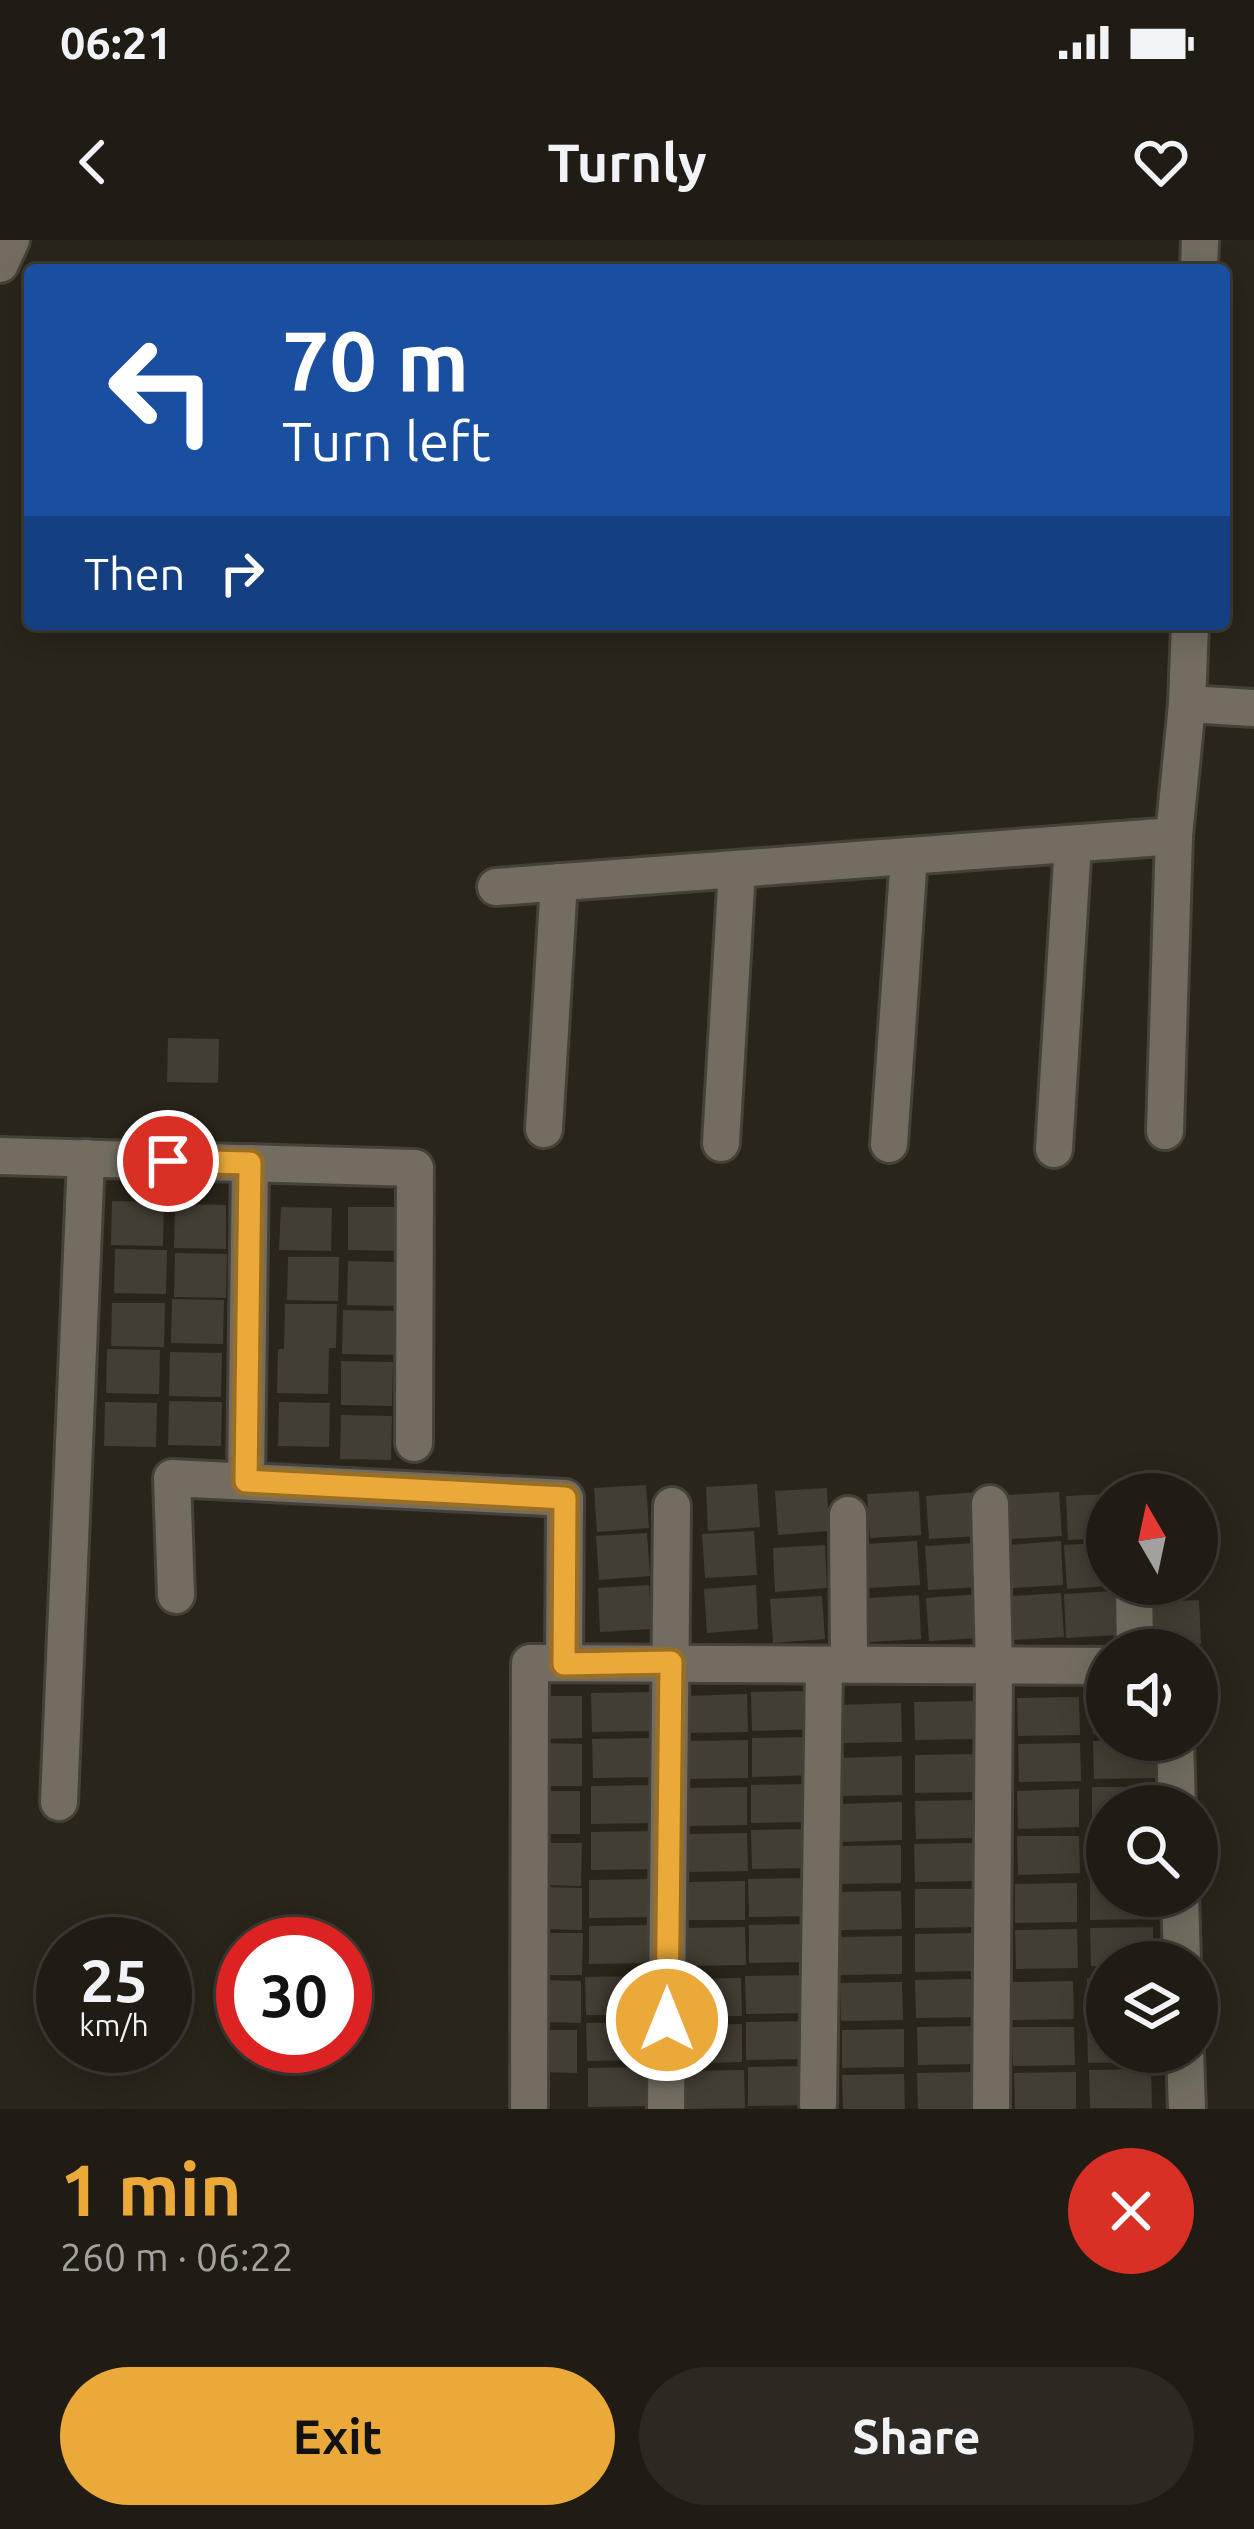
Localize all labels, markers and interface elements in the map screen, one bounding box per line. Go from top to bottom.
text: 06:21 [60,17,173,68]
icon: back [60,129,126,195]
icon: heart [1128,129,1194,195]
text: Turnly [547,132,707,192]
icon: left [84,312,240,468]
text: 70 m [282,313,469,407]
text: Turn left [282,411,491,471]
icon: right [209,540,275,606]
text: Then [84,548,185,599]
pin [117,1110,219,1212]
icon: arrive [135,1128,201,1194]
north arrow [1086,1473,1218,1605]
map controls [1086,1473,1218,2073]
button: sound [1086,1629,1218,1761]
button: search [1086,1785,1218,1917]
speed limit sign: 30 [216,1917,372,2073]
button: layers [1086,1941,1218,2073]
text: 25 [80,1946,148,2013]
position arrow [604,1957,730,2083]
text: km/h [79,2008,149,2042]
button: close [1068,2148,1194,2274]
text: 1 min [60,2149,242,2230]
text: 260 m · 06:22 [60,2235,294,2278]
button: Exit [60,2367,615,2505]
button: Share [639,2367,1194,2505]

